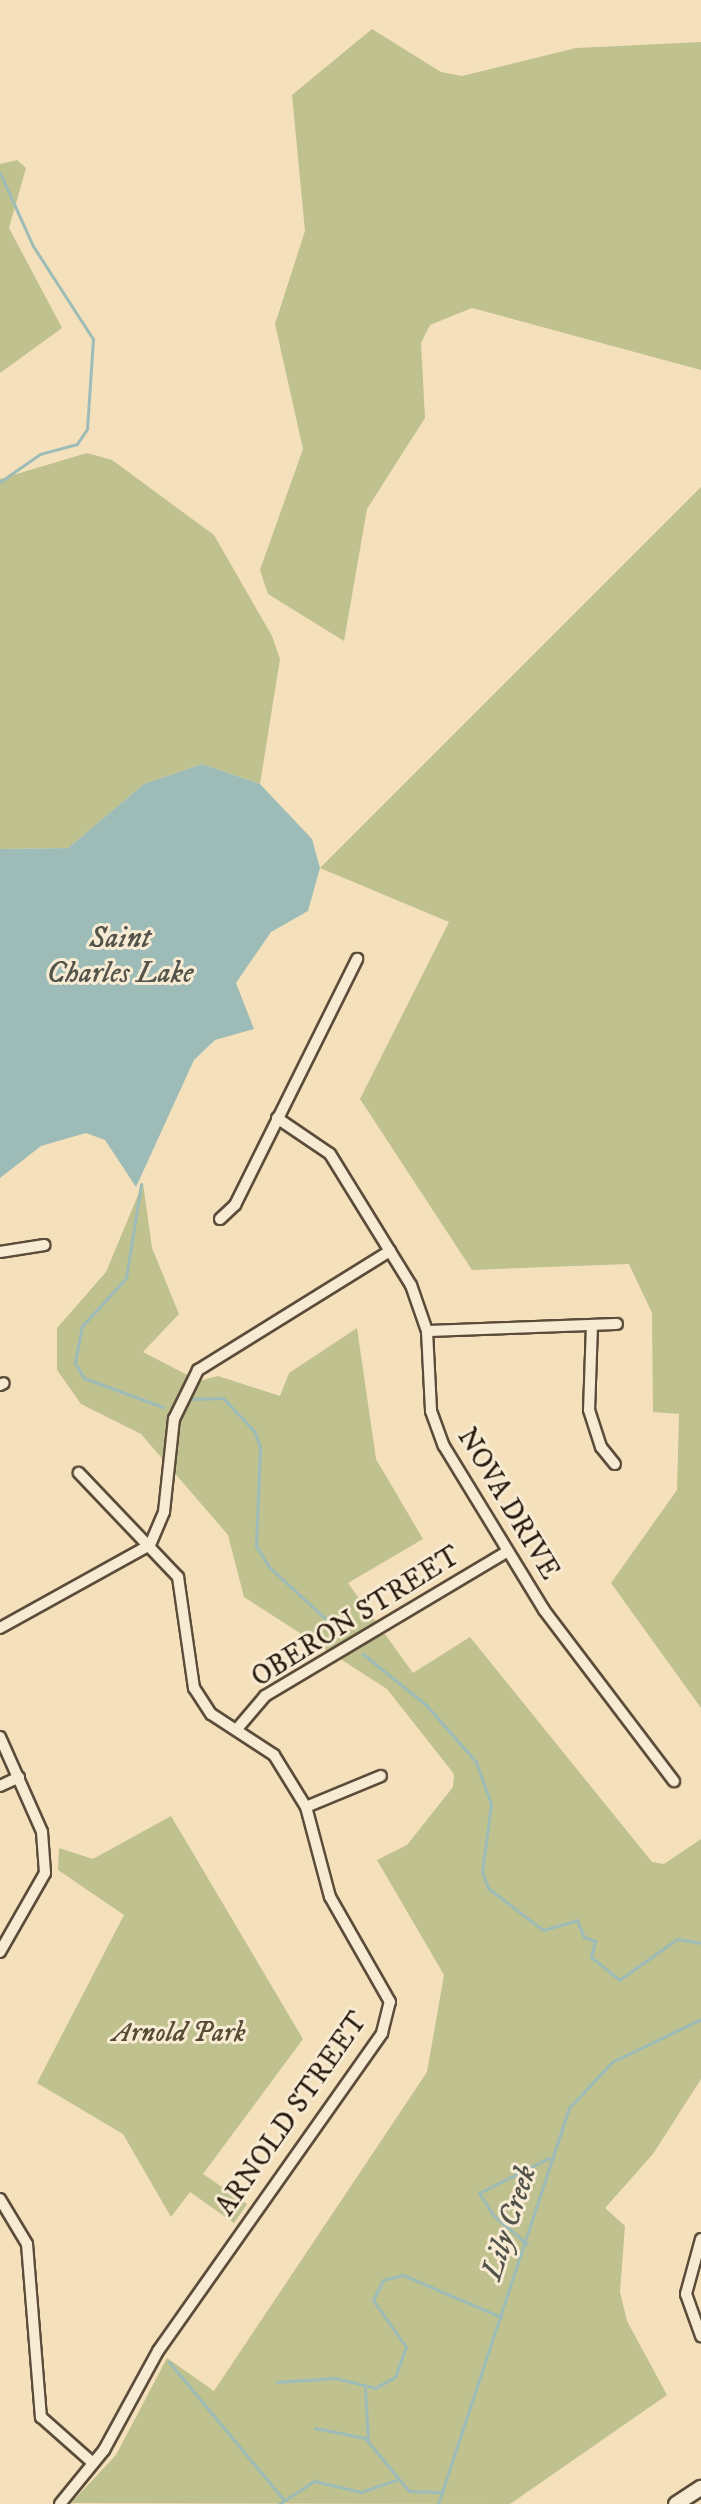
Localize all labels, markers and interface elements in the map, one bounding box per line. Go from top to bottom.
water label: Saint Charles Lake [46,921,194,992]
street label: NOVA DRIVE [450,1422,566,1586]
street label: OBERON STREET [246,1539,466,1695]
street label: ARNOLD STREET [209,2006,375,2222]
park label: Arnold Park [112,2016,246,2050]
water label: Lily Creek [475,2161,545,2285]

